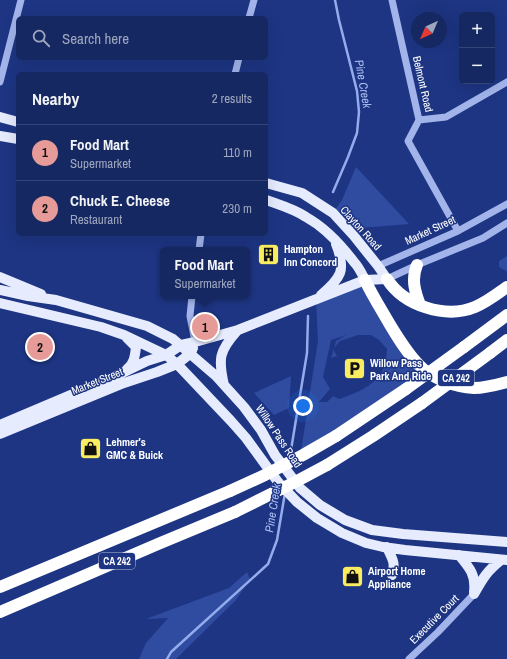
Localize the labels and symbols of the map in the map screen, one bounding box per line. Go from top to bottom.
north arrow [411,12,447,48]
street label: Belmont Road [410,55,436,113]
water label: Pine Creek [351,58,375,111]
street label: Clayton Road [338,203,384,253]
street label: Market Street [403,212,458,248]
building icon: Hampton Inn Concord [256,242,282,268]
place label: Hampton Inn Concord [284,242,337,269]
pin: 1 [192,312,218,342]
pin: 2 [27,332,53,362]
parking icon: Willow Pass Park And Ride [341,356,367,382]
place label: Willow Pass Park And Ride [370,356,431,383]
street label: Market Street [69,364,125,398]
road number: CA 242 [438,370,474,386]
your location [293,396,313,416]
street label: Willow Pass Road [253,402,305,470]
shop icon: Lehmer's GMC & Buick [78,435,104,461]
place label: Lehmer's GMC & Buick [106,435,164,462]
water label: Pine Creek [261,481,285,534]
road number: CA 242 [99,553,135,569]
shop icon: Airport Home Appliance [340,564,366,590]
place label: Airport Home Appliance [368,564,426,591]
street label: Executive Court [406,591,462,647]

